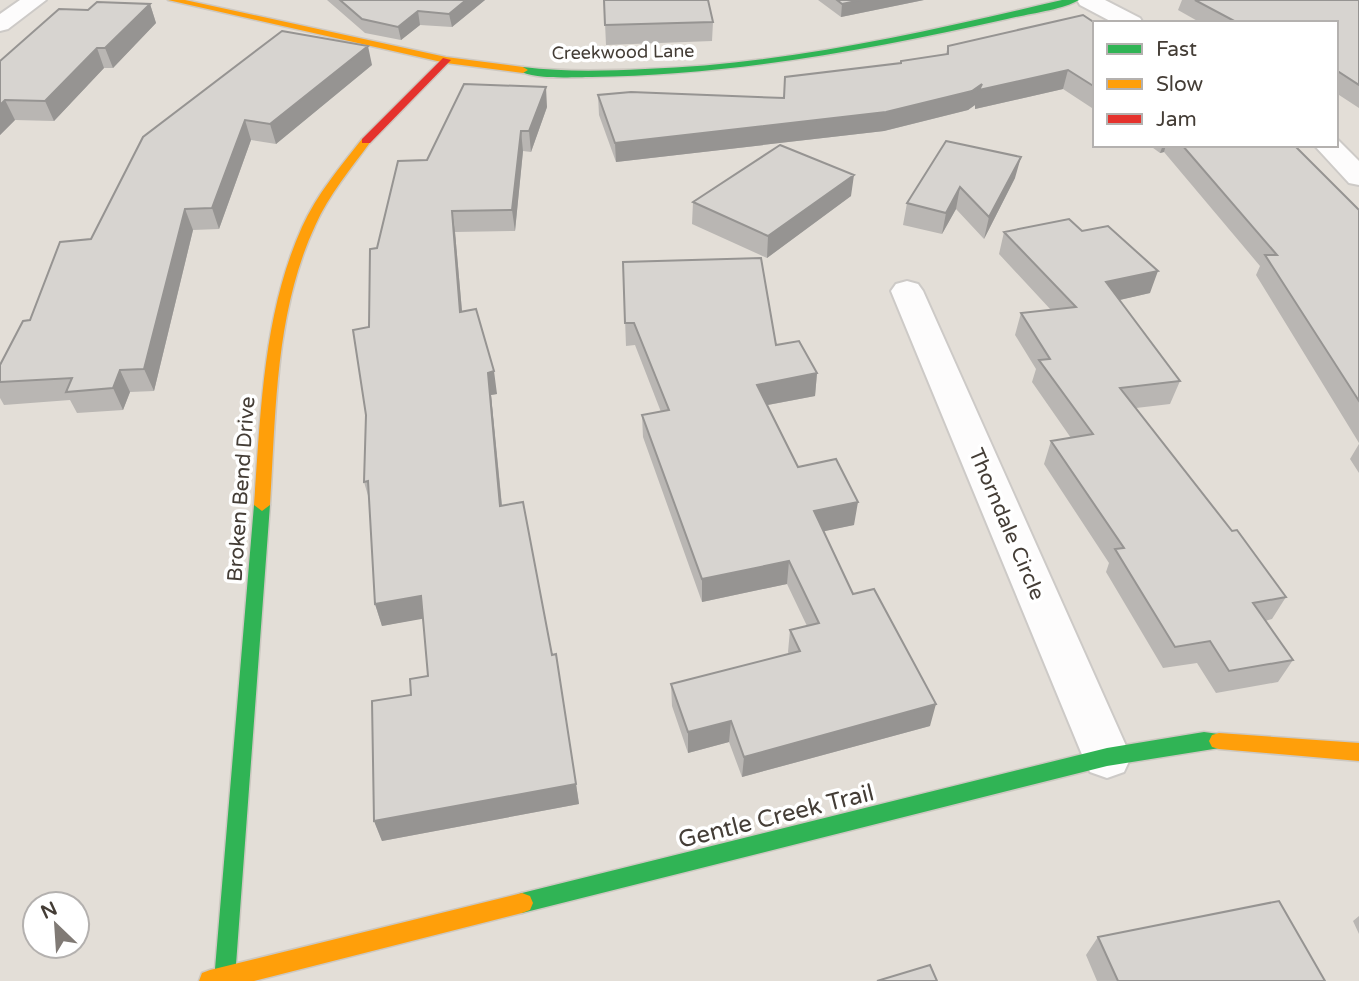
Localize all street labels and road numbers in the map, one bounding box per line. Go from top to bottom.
street label: Creekwood Lane [551,40,695,64]
street label: Broken Bend Drive [223,395,260,583]
street label: Thorndale Circle [963,444,1050,604]
street label: Gentle Creek Trail [675,778,877,855]

